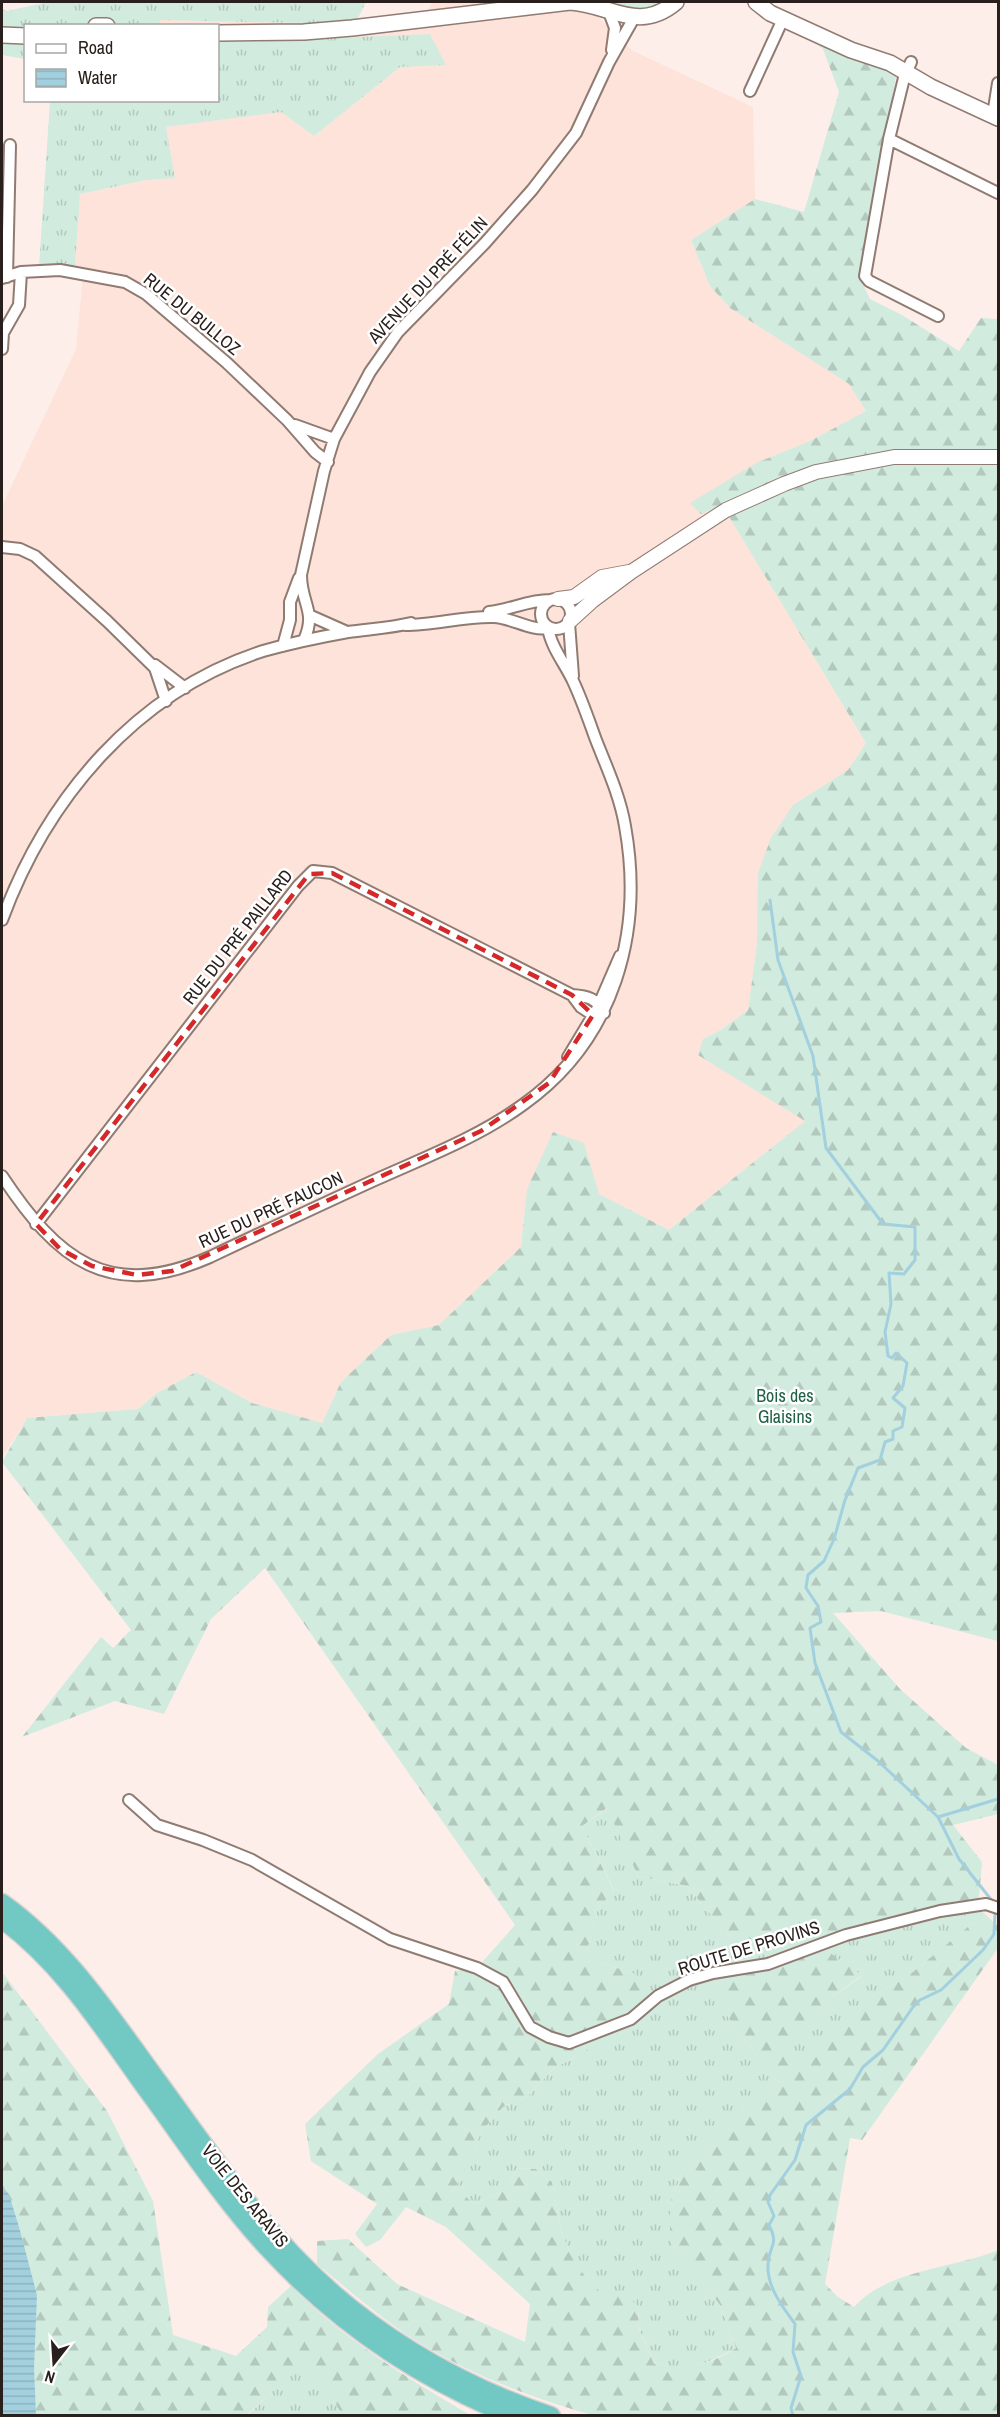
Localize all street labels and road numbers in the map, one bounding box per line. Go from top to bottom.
street label: AVENUE DU PRÉ FÉLIN [361,211,493,349]
street label: RUE DU BULLOZ [139,267,246,360]
street label: RUE DU PRÉ PAILLARD [177,864,298,1010]
street label: RUE DU PRÉ FAUCON [195,1165,347,1254]
street label: ROUTE DE PROVINS [675,1914,823,1981]
street label: VOIE DES ARAVIS [196,2139,295,2253]

